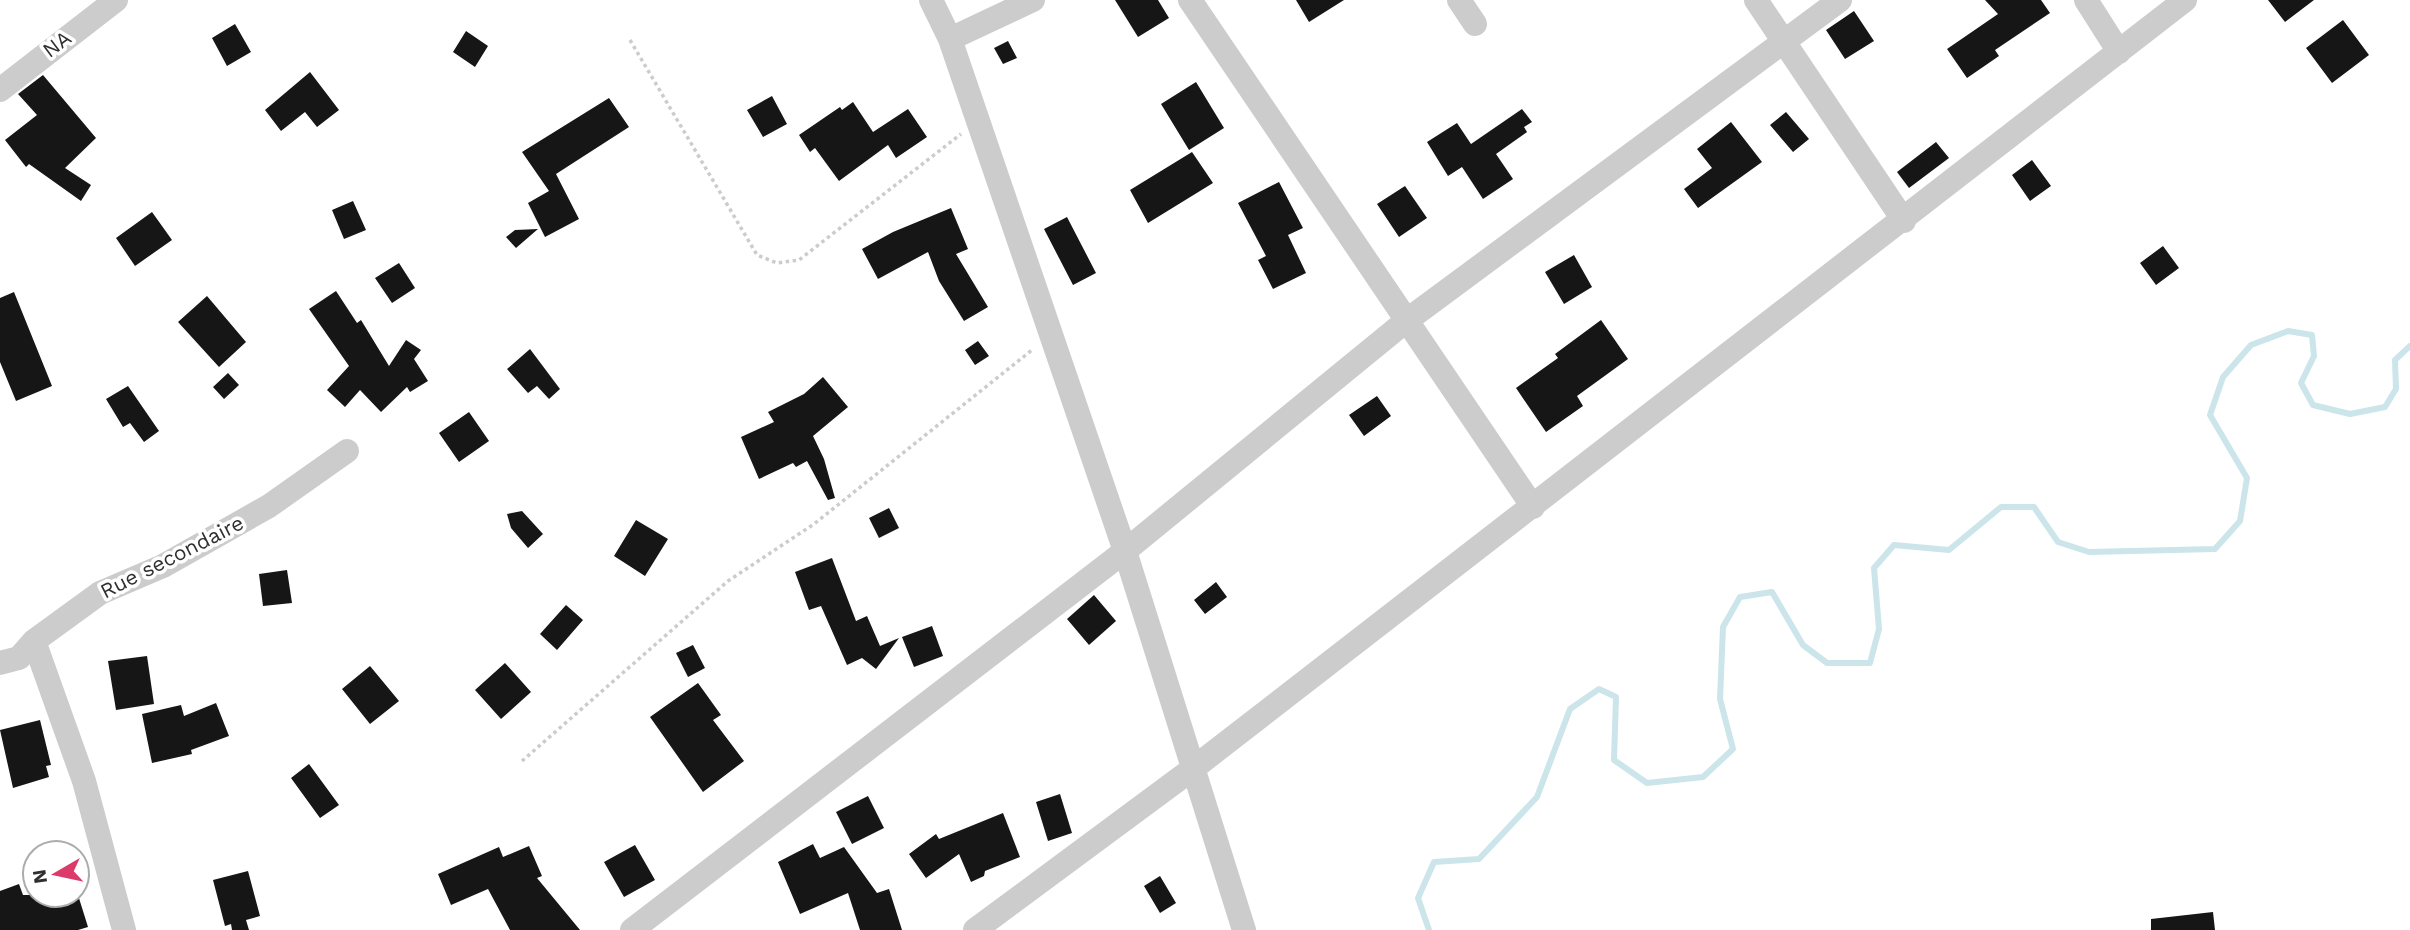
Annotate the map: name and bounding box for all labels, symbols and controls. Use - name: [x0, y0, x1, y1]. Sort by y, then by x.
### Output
- street label: NA: [37, 25, 76, 62]
- street label: Rue secondaire: [96, 510, 248, 603]
- north arrow: [21, 839, 91, 909]
- text: N: [27, 868, 52, 885]

